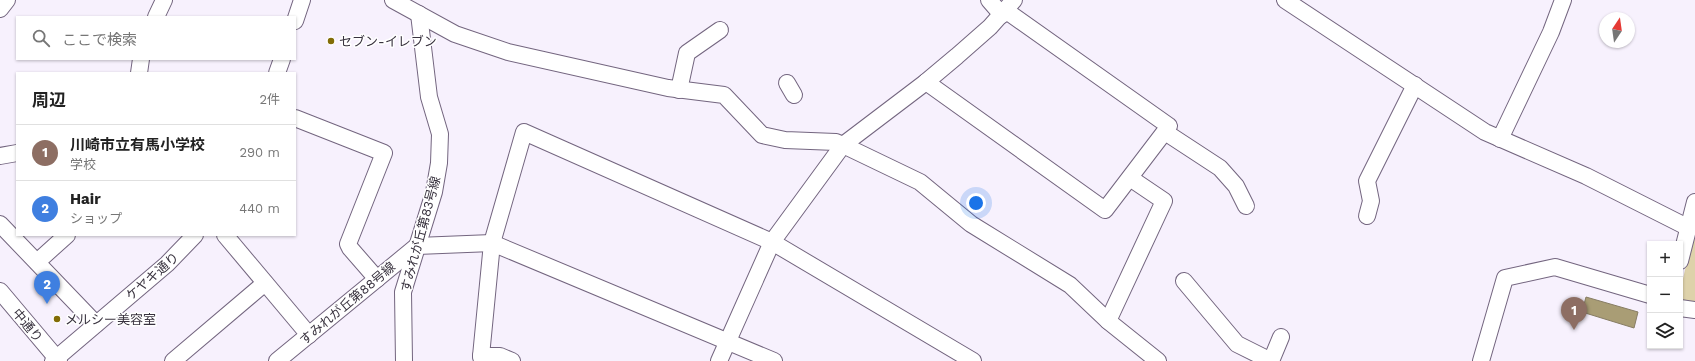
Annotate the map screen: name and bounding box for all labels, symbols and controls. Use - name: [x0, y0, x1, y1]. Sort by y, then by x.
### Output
- north arrow: [1599, 12, 1635, 48]
- search box: [16, 16, 296, 60]
- icon: search: [30, 27, 52, 49]
- text: ここで検索: [62, 31, 137, 49]
- place label: セブン-イレブン: [339, 34, 437, 49]
- marker: セブン-イレブン: [326, 36, 336, 46]
- text: 周辺: [32, 90, 66, 110]
- text: 2件: [259, 92, 280, 107]
- text: 川崎市立有馬小学校: [70, 136, 205, 154]
- text: 1: [42, 145, 48, 160]
- text: 290 m: [239, 145, 280, 160]
- text: 学校: [70, 157, 96, 172]
- street label: すみれが丘第83号線: [398, 175, 443, 294]
- text: Hair: [70, 190, 101, 208]
- your location: [966, 193, 986, 213]
- text: 2: [41, 201, 49, 216]
- text: 440 m: [239, 201, 280, 216]
- text: ショップ: [70, 211, 122, 226]
- map controls: [1647, 241, 1683, 349]
- button: +: [1647, 241, 1683, 277]
- street label: ケヤキ通り: [123, 249, 182, 303]
- street label: すみれが丘第88号線: [297, 259, 398, 348]
- pin: 2: [34, 271, 60, 304]
- button: −: [1647, 277, 1683, 313]
- pin: 1: [1561, 297, 1587, 330]
- street label: 中通り: [9, 306, 46, 345]
- place label: メルシー美容室: [65, 312, 156, 327]
- button: layers: [1647, 313, 1683, 349]
- marker: メルシー美容室: [52, 314, 62, 324]

